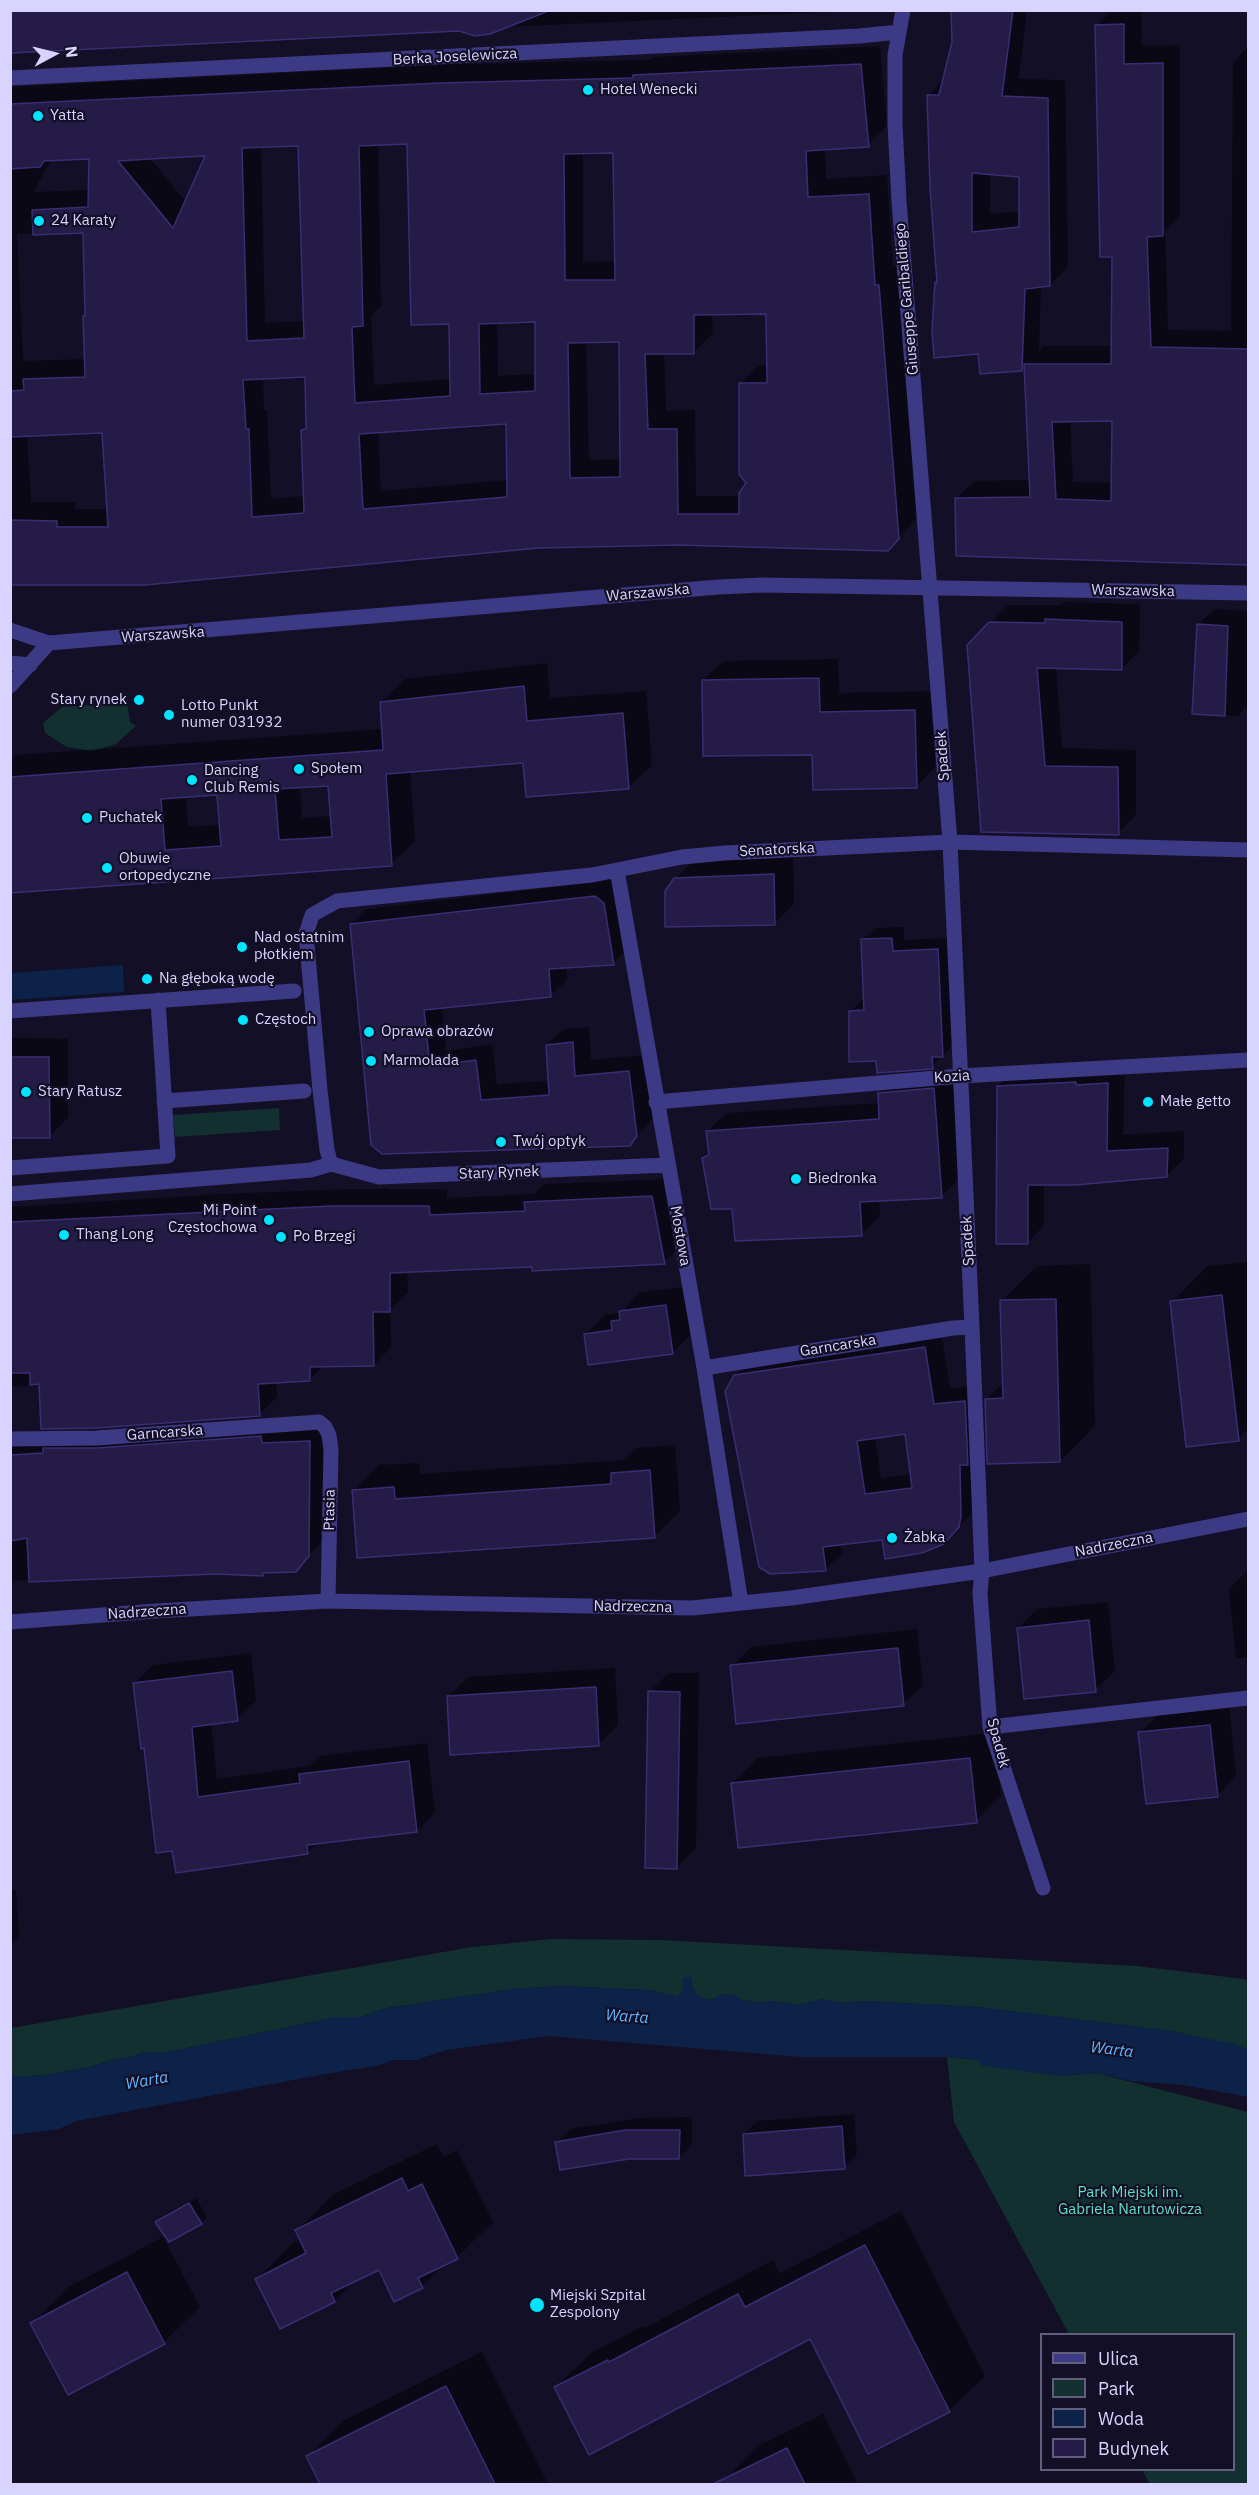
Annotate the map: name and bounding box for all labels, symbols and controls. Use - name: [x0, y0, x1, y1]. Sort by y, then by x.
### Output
- north arrow: [24, 24, 84, 84]
- text: N: [61, 45, 82, 59]
- street label: Berka Joselewicza: [392, 45, 518, 69]
- place label: Hotel Wenecki: [600, 81, 697, 99]
- marker: Hotel Wenecki: [581, 83, 595, 97]
- place label: Yatta: [50, 107, 85, 125]
- marker: Yatta: [31, 109, 45, 123]
- place label: 24 Karaty: [51, 212, 116, 230]
- marker: 24 Karaty: [32, 214, 46, 228]
- street label: Giuseppe Garibaldiego: [891, 222, 923, 376]
- street label: Warszawska: [606, 580, 690, 606]
- street label: Warszawska: [1091, 581, 1175, 601]
- street label: Warszawska: [121, 623, 205, 647]
- place label: Stary rynek: [51, 691, 127, 709]
- marker: Stary rynek: [132, 693, 146, 707]
- place label: Lotto Punkt numer 031932: [181, 697, 282, 732]
- marker: Lotto Punkt numer 031932: [162, 708, 176, 722]
- street label: Spadek: [932, 730, 954, 782]
- place label: Społem: [311, 760, 362, 778]
- place label: Dancing Club Remis: [204, 762, 280, 797]
- marker: Społem: [292, 762, 306, 776]
- marker: Dancing Club Remis: [185, 773, 199, 787]
- place label: Puchatek: [99, 809, 162, 827]
- marker: Puchatek: [80, 811, 94, 825]
- street label: Senatorska: [739, 839, 815, 861]
- place label: Obuwie ortopedyczne: [119, 850, 211, 885]
- marker: Obuwie ortopedyczne: [100, 861, 114, 875]
- place label: Nad ostatnim płotkiem: [254, 929, 344, 964]
- marker: Nad ostatnim płotkiem: [235, 940, 249, 954]
- place label: Na głęboką wodę: [159, 970, 275, 988]
- marker: Na głęboką wodę: [140, 972, 154, 986]
- place label: Częstoch: [255, 1011, 316, 1029]
- marker: Częstoch: [236, 1013, 250, 1027]
- place label: Oprawa obrazów: [381, 1023, 494, 1041]
- marker: Oprawa obrazów: [362, 1025, 376, 1039]
- place label: Marmolada: [383, 1052, 459, 1070]
- marker: Marmolada: [364, 1054, 378, 1068]
- street label: Kozia: [933, 1067, 971, 1087]
- place label: Stary Ratusz: [38, 1083, 122, 1101]
- marker: Stary Ratusz: [19, 1085, 33, 1099]
- place label: Małe getto: [1160, 1093, 1231, 1111]
- marker: Małe getto: [1141, 1095, 1155, 1109]
- place label: Twój optyk: [513, 1133, 586, 1151]
- marker: Twój optyk: [494, 1135, 508, 1149]
- street label: Stary Rynek: [459, 1163, 539, 1183]
- place label: Biedronka: [808, 1170, 877, 1188]
- marker: Biedronka: [789, 1172, 803, 1186]
- place label: Mi Point Częstochowa: [168, 1202, 257, 1237]
- street label: Mostowa: [666, 1205, 694, 1267]
- marker: Mi Point Częstochowa: [262, 1213, 276, 1227]
- street label: Spadek: [958, 1215, 978, 1267]
- place label: Thang Long: [76, 1226, 153, 1244]
- marker: Thang Long: [57, 1228, 71, 1242]
- place label: Po Brzegi: [293, 1228, 356, 1246]
- marker: Po Brzegi: [274, 1230, 288, 1244]
- street label: Garncarska: [799, 1331, 877, 1361]
- street label: Garncarska: [126, 1421, 204, 1445]
- street label: Ptasia: [321, 1489, 339, 1531]
- place label: Żabka: [904, 1529, 945, 1547]
- street label: Nadrzeczna: [1074, 1529, 1154, 1561]
- marker: Żabka: [885, 1531, 899, 1545]
- street label: Nadrzeczna: [593, 1597, 673, 1617]
- street label: Nadrzeczna: [107, 1600, 187, 1624]
- street label: Spadek: [983, 1716, 1013, 1770]
- water label: Warta: [605, 2006, 649, 2028]
- water label: Warta: [1089, 2038, 1135, 2062]
- water label: Warta: [124, 2068, 170, 2094]
- park label: Park Miejski im. Gabriela Narutowicza: [1058, 2184, 1202, 2219]
- place label: Miejski Szpital Zespolony: [550, 2287, 646, 2322]
- marker: Miejski Szpital Zespolony: [528, 2296, 546, 2314]
- legend: [1040, 2333, 1235, 2471]
- text: Ulica: [1098, 2347, 1138, 2370]
- text: Park: [1098, 2377, 1134, 2400]
- text: Woda: [1098, 2407, 1144, 2430]
- text: Budynek: [1098, 2437, 1169, 2460]

